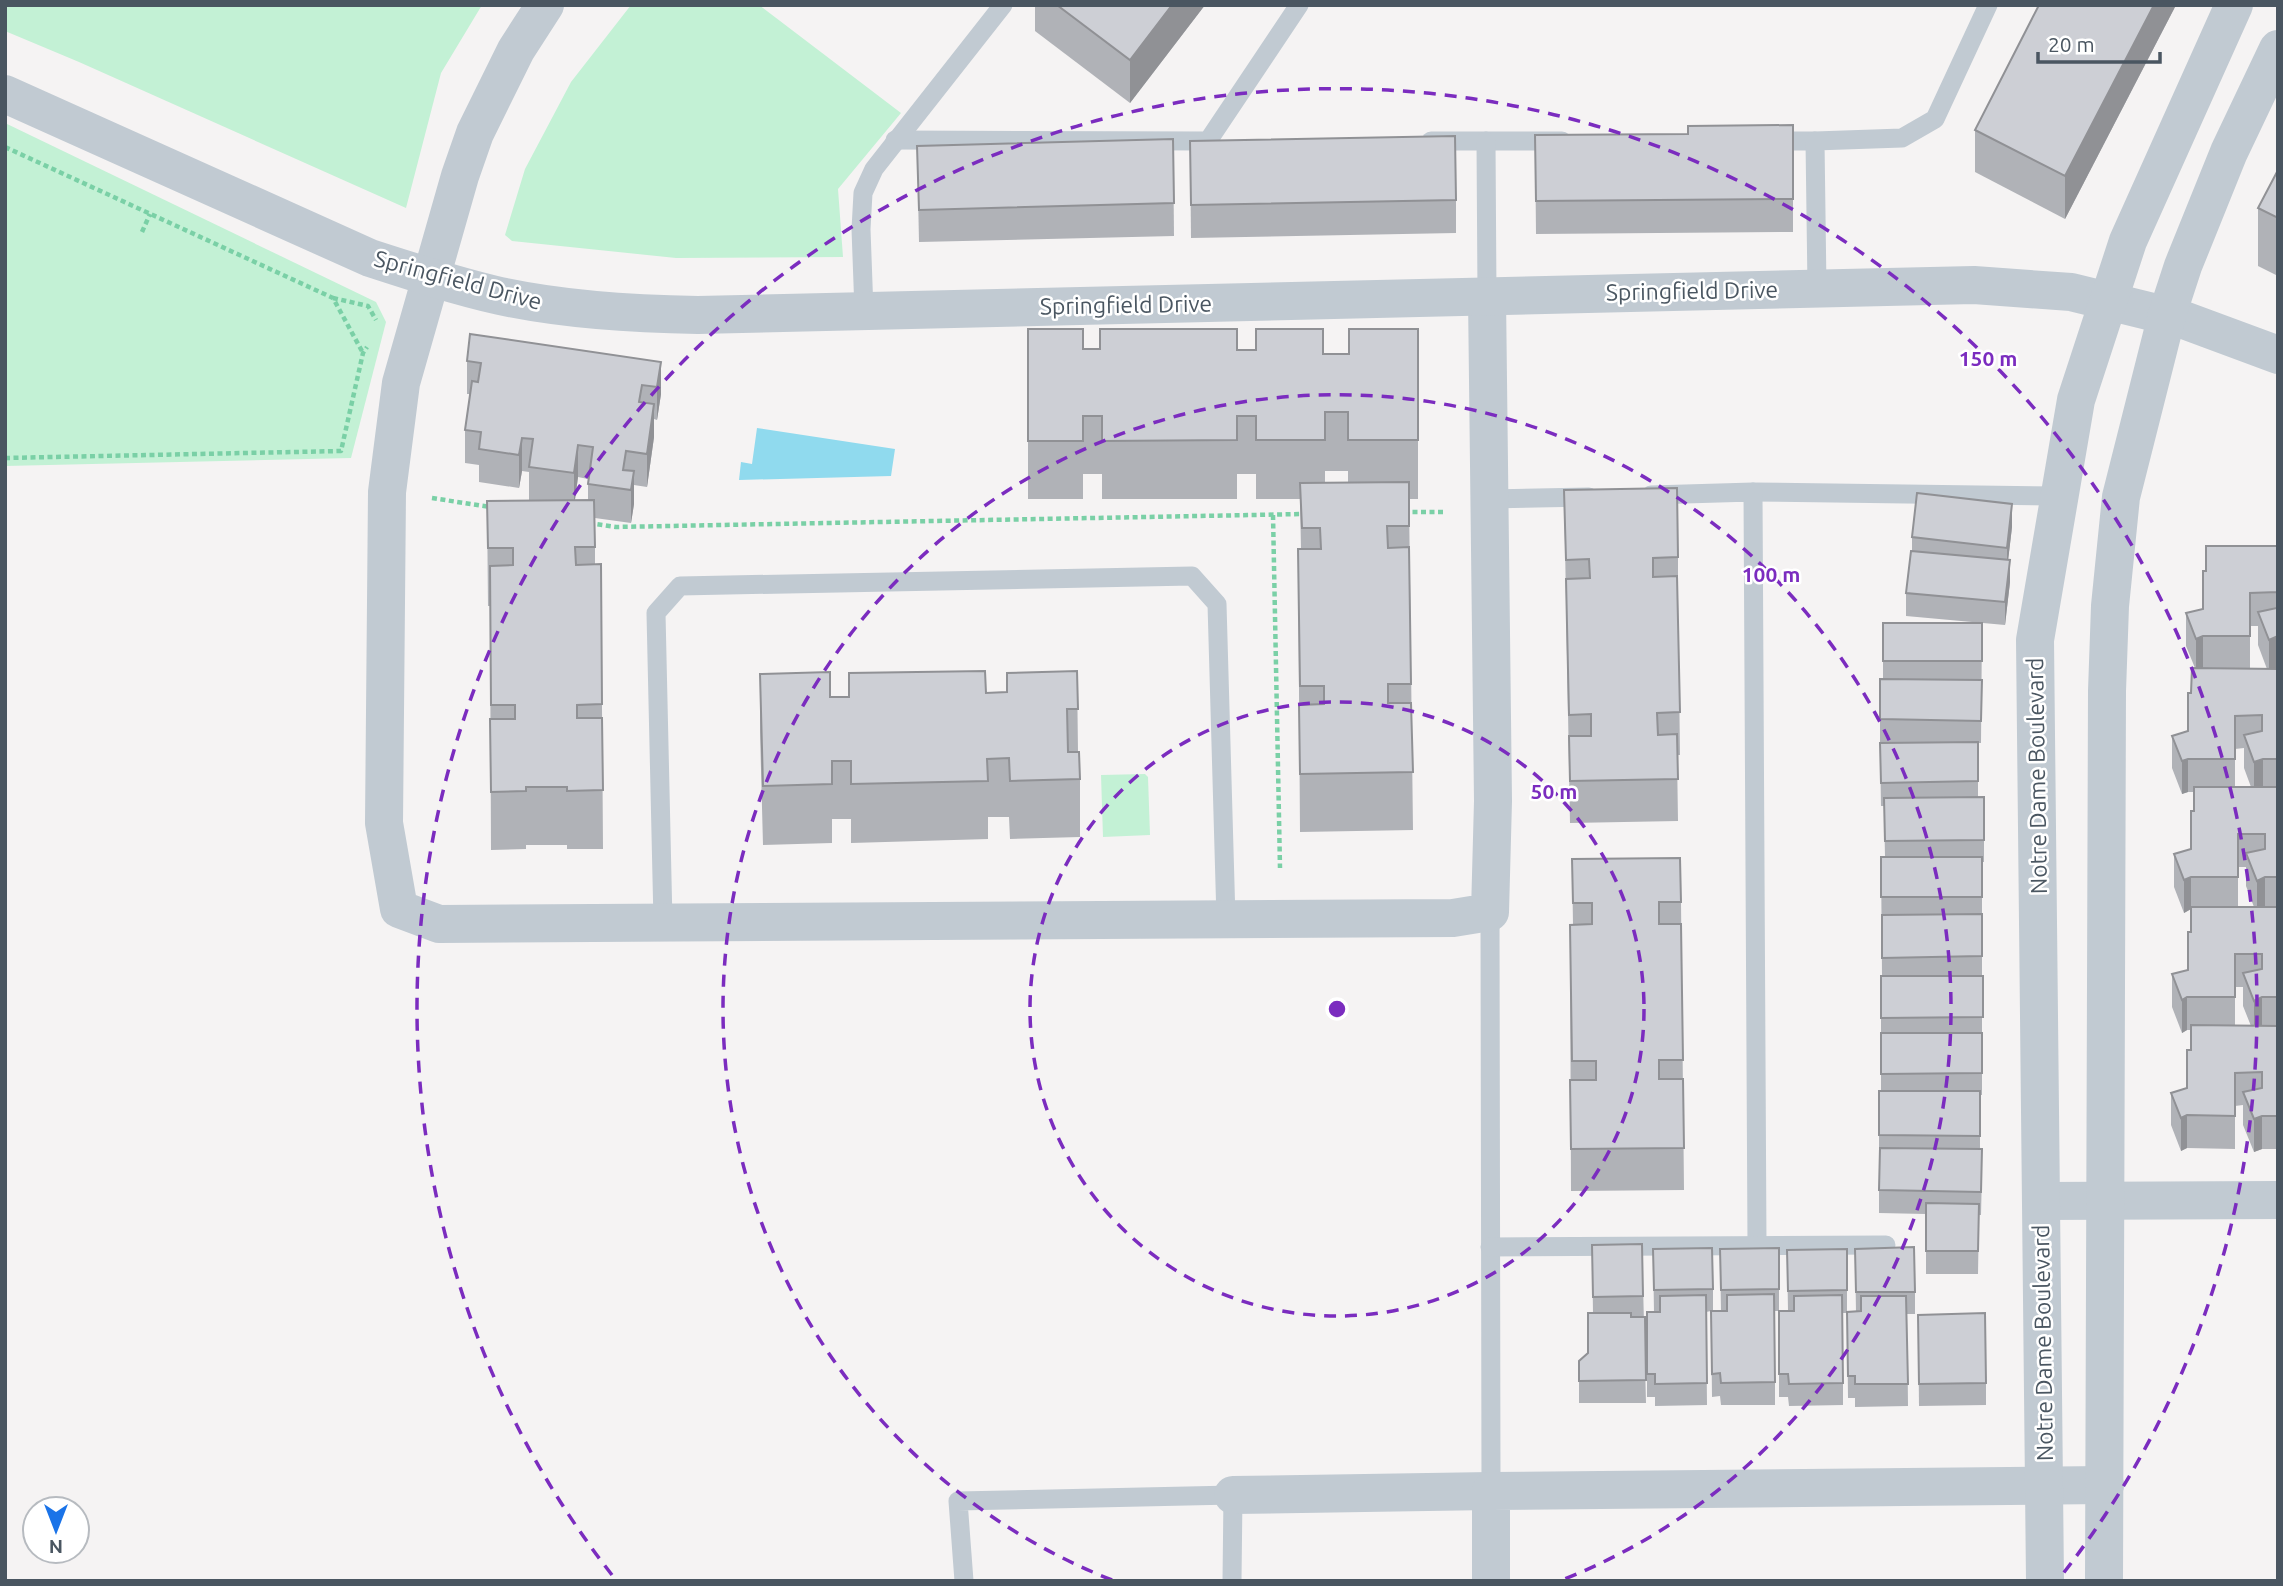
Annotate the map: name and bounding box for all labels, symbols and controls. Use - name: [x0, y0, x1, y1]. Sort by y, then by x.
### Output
- scale bar: [2038, 21, 2160, 65]
- text: 20 m: [2048, 32, 2095, 56]
- street label: Springfield Drive: [372, 245, 545, 314]
- street label: Springfield Drive: [1606, 276, 1778, 305]
- street label: Springfield Drive: [1040, 290, 1212, 319]
- text: 150 m: [1959, 346, 2017, 370]
- text: 100 m: [1742, 562, 1800, 586]
- street label: Notre Dame Boulevard: [2022, 658, 2051, 894]
- text: 50 m: [1531, 779, 1577, 803]
- centre of rings: [1325, 997, 1349, 1021]
- street label: Notre Dame Boulevard: [2028, 1225, 2057, 1461]
- north arrow: [21, 1495, 91, 1565]
- text: N: [49, 1536, 63, 1558]

